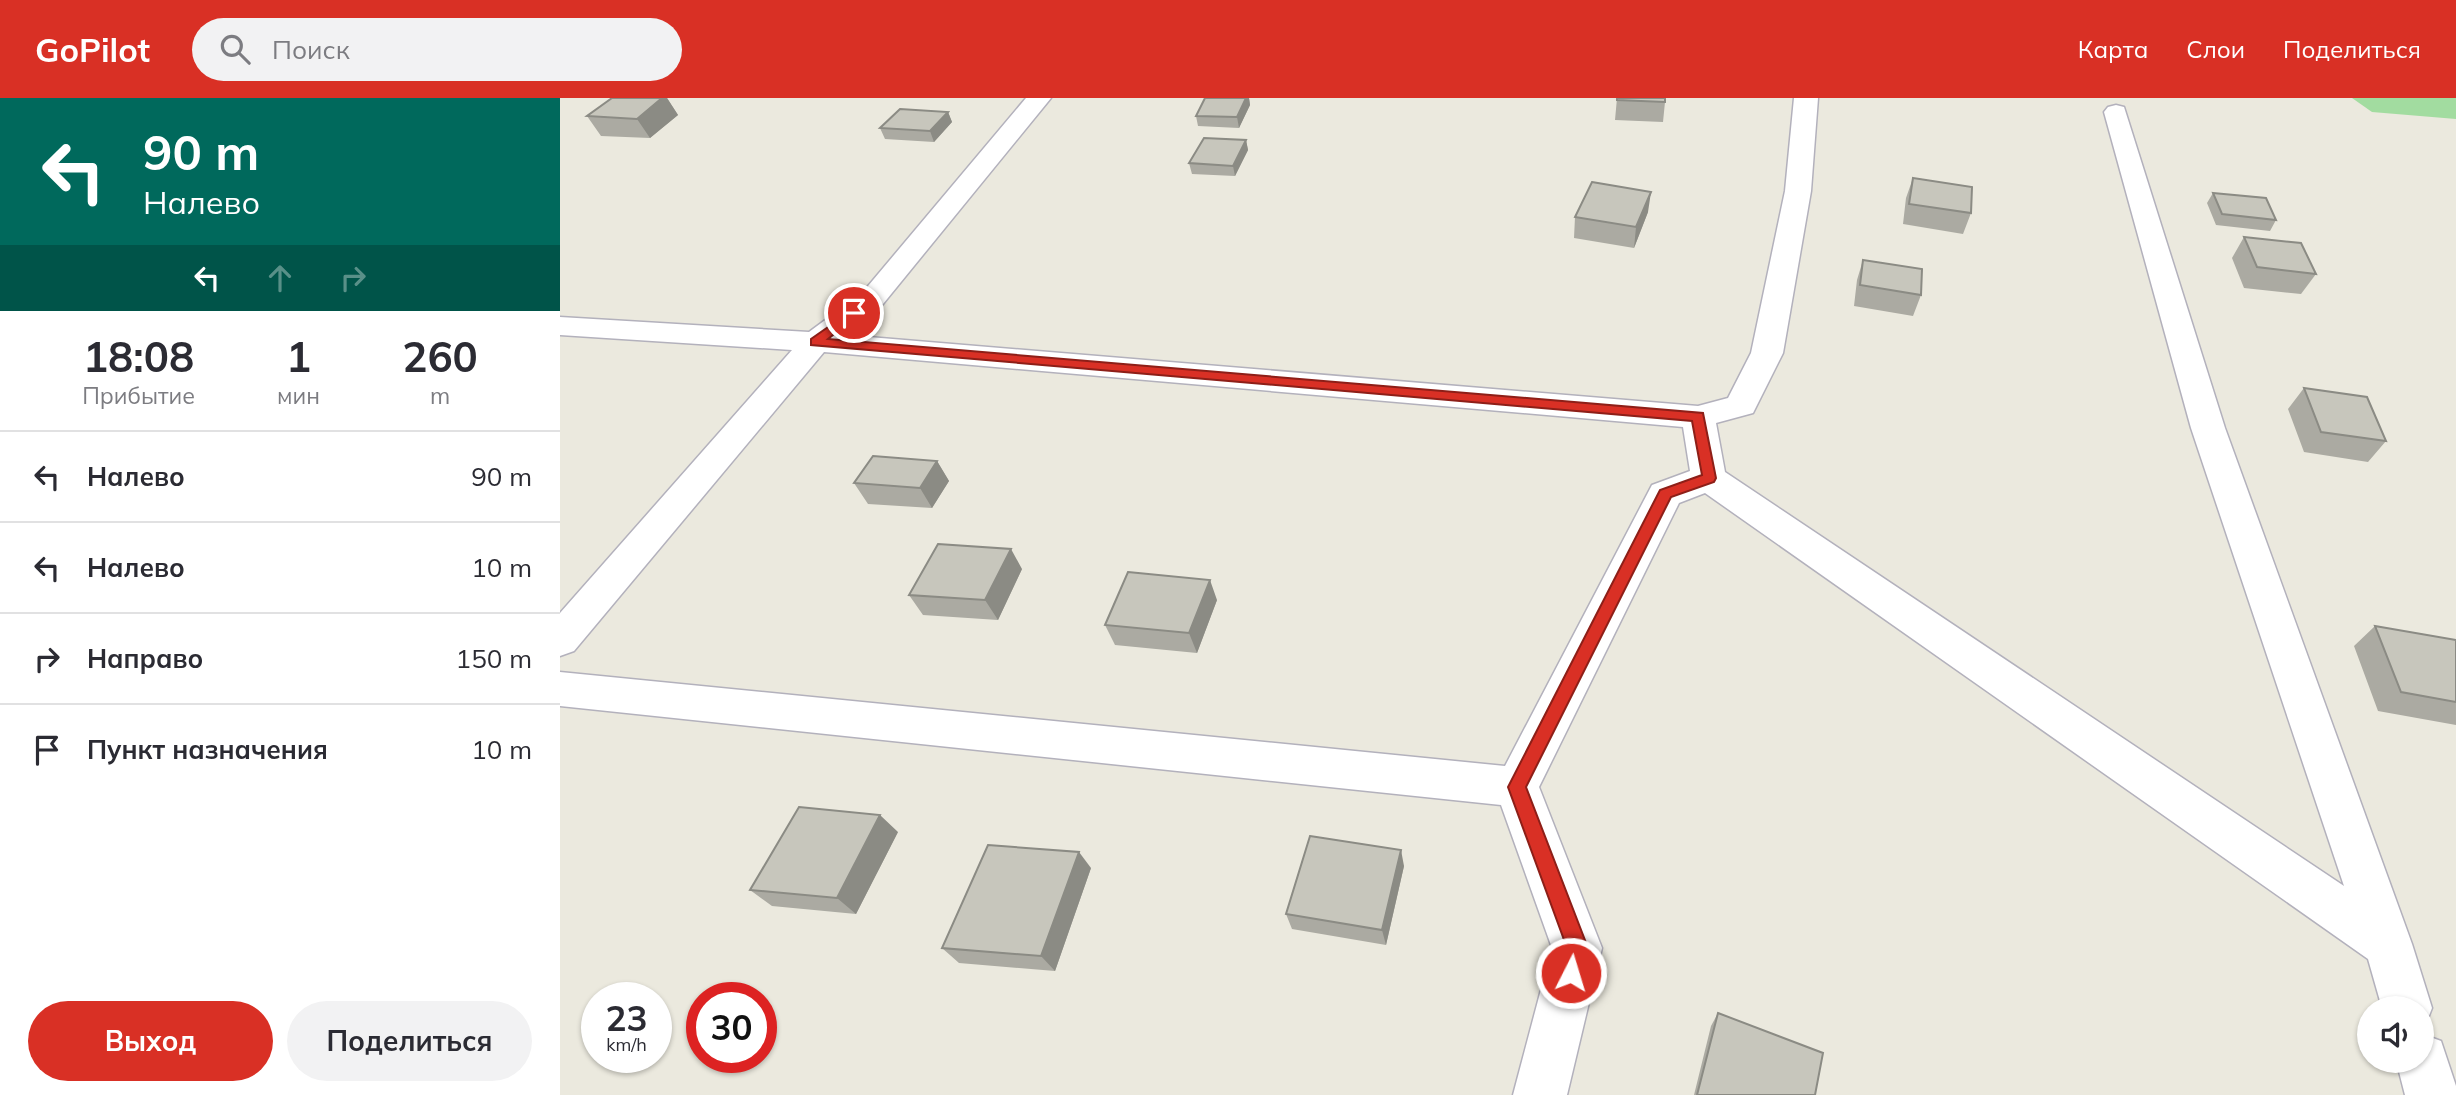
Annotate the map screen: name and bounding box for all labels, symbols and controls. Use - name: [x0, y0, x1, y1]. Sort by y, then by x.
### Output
- search box: [192, 18, 682, 81]
- text: GoPilot: [35, 29, 150, 70]
- icon: search: [216, 30, 254, 68]
- text: Поиск: [272, 33, 350, 66]
- text: Карта: [2078, 34, 2148, 64]
- text: Слои: [2186, 34, 2245, 64]
- text: Поделиться: [2283, 34, 2421, 64]
- text: 90 m: [143, 121, 259, 182]
- icon: left: [28, 126, 119, 217]
- text: Налево: [143, 182, 260, 222]
- icon: left: [188, 259, 226, 297]
- icon: ahead: [261, 259, 299, 297]
- icon: right: [334, 259, 372, 297]
- pin: [824, 283, 884, 343]
- icon: arrive: [835, 294, 873, 332]
- text: 18:08: [83, 330, 194, 383]
- text: 1: [286, 330, 311, 383]
- text: 260: [402, 330, 478, 383]
- text: Прибытие: [82, 381, 195, 410]
- text: мин: [277, 381, 320, 410]
- text: m: [430, 381, 450, 410]
- icon: left: [28, 458, 66, 496]
- text: Налево: [87, 460, 185, 493]
- text: 90 m: [471, 460, 532, 493]
- icon: left: [28, 549, 66, 587]
- text: Налево: [87, 551, 185, 584]
- text: 10 m: [471, 551, 532, 584]
- icon: right: [28, 640, 66, 678]
- text: Направо: [87, 642, 203, 675]
- text: 150 m: [456, 642, 532, 675]
- icon: arrive: [28, 731, 66, 769]
- text: Пункт назначения: [87, 733, 328, 766]
- text: 10 m: [471, 733, 532, 766]
- position arrow: [1534, 936, 1608, 1010]
- speed limit sign: 30: [686, 982, 777, 1073]
- text: 23: [605, 996, 648, 1040]
- map controls: [2357, 996, 2434, 1073]
- button: sound: [2357, 996, 2434, 1073]
- button: Выход: [28, 1001, 273, 1081]
- button: Поделиться: [287, 1001, 532, 1081]
- text: km/h: [606, 1033, 647, 1056]

